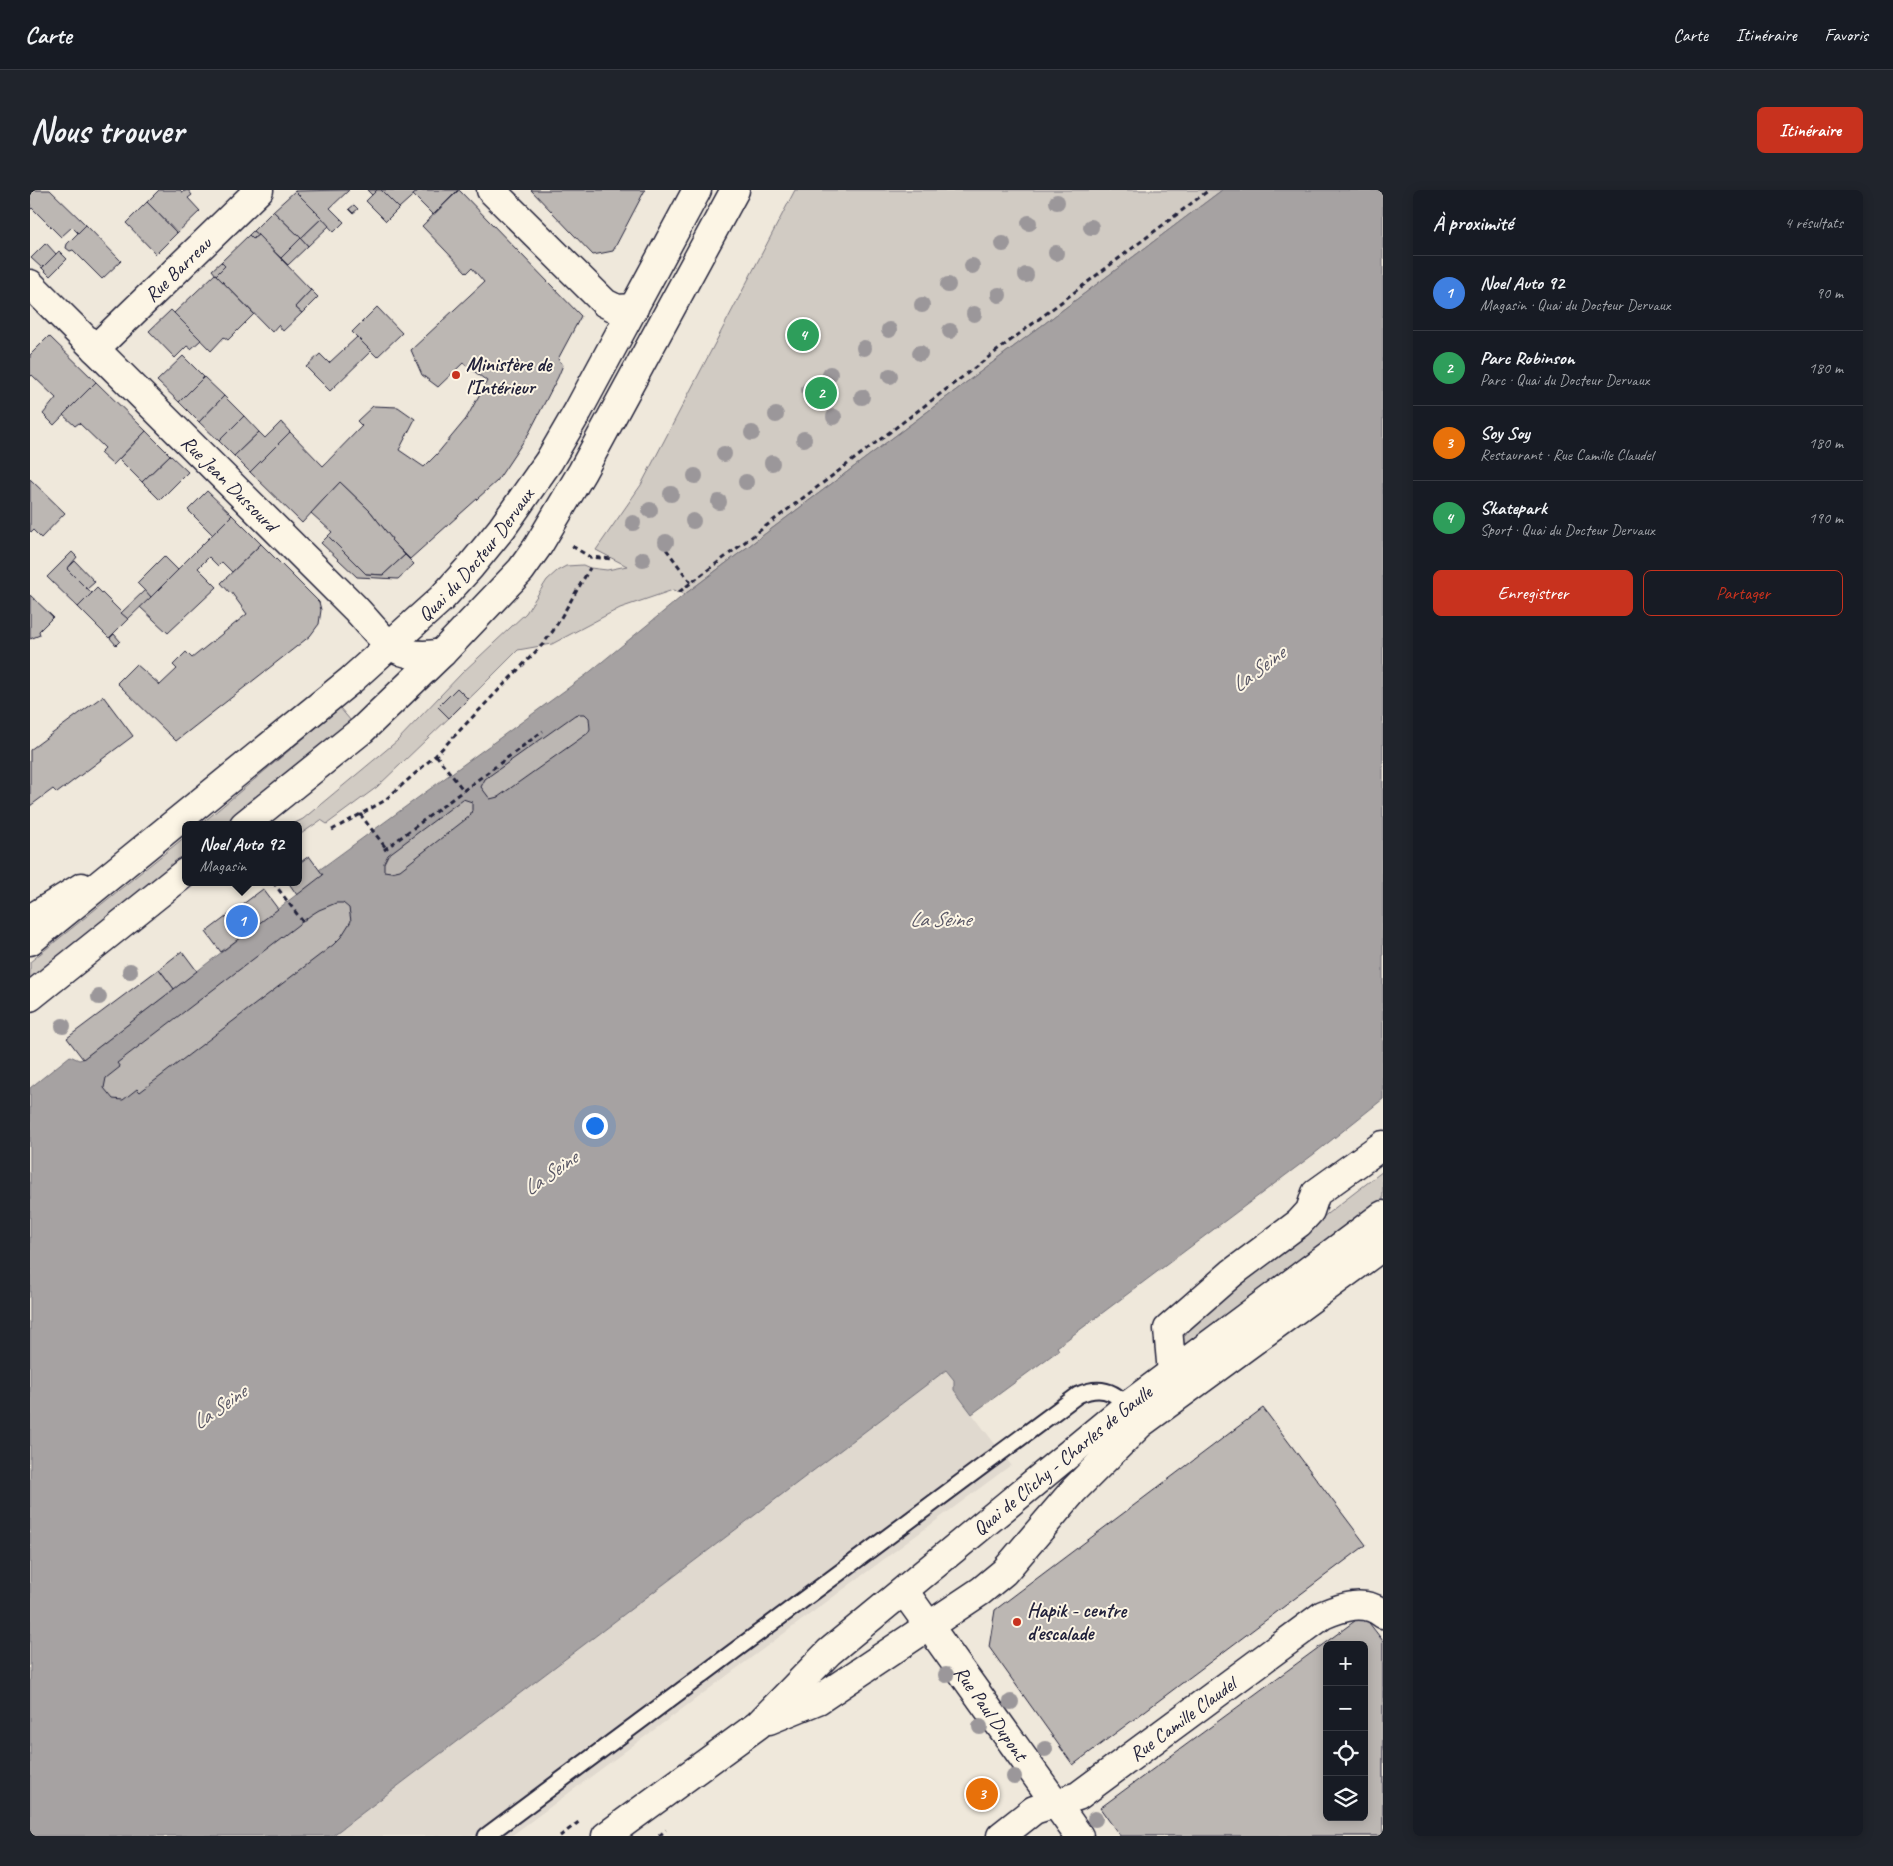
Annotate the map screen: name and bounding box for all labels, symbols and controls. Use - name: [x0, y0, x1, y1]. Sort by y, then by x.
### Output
- text: Carte: [25, 20, 72, 50]
- text: Carte: [1673, 24, 1708, 46]
- text: Itinéraire: [1736, 24, 1797, 46]
- text: Favoris: [1825, 24, 1868, 46]
- button: Itinéraire: [1757, 107, 1863, 153]
- text: Nous trouver: [30, 108, 184, 153]
- text: À proximité: [1433, 210, 1513, 236]
- text: 4 résultats: [1784, 213, 1843, 233]
- street label: Rue Barreau: [139, 230, 217, 307]
- text: Noel Auto 92: [1480, 271, 1564, 295]
- text: 1: [1445, 283, 1453, 303]
- text: 90 m: [1816, 283, 1843, 303]
- text: Magasin · Quai du Docteur Dervaux: [1480, 295, 1670, 315]
- pin: 4: [787, 316, 819, 354]
- text: Parc Robinson: [1480, 346, 1574, 370]
- place label: Ministère de l'Intérieur: [466, 352, 553, 400]
- text: 2: [1445, 358, 1453, 378]
- text: 180 m: [1809, 358, 1843, 378]
- marker: Ministère de l'Intérieur: [450, 369, 462, 381]
- text: Parc · Quai du Docteur Dervaux: [1480, 370, 1649, 390]
- pin: 2: [805, 374, 837, 412]
- text: Soy Soy: [1480, 421, 1530, 445]
- street label: Rue Jean Dussourd: [176, 430, 285, 539]
- text: 3: [1445, 433, 1453, 453]
- text: 180 m: [1809, 433, 1843, 453]
- text: Restaurant · Rue Camille Claudel: [1480, 445, 1654, 465]
- street label: Quai du Docteur Dervaux: [412, 481, 540, 626]
- text: Skatepark: [1480, 496, 1547, 520]
- text: 4: [1445, 508, 1453, 528]
- text: 190 m: [1809, 508, 1843, 528]
- text: Sport · Quai du Docteur Dervaux: [1480, 520, 1655, 540]
- button: Enregistrer: [1433, 570, 1633, 616]
- button: Partager: [1643, 570, 1843, 616]
- water label: La Seine: [1226, 639, 1292, 698]
- popup: [182, 821, 302, 886]
- text: Noel Auto 92: [200, 832, 284, 856]
- text: Magasin: [200, 856, 246, 876]
- pin: 1: [226, 902, 258, 940]
- water label: La Seine: [910, 906, 973, 932]
- your location: [582, 1113, 608, 1139]
- water label: La Seine: [518, 1143, 585, 1201]
- water label: La Seine: [187, 1377, 254, 1435]
- street label: Quai de Clichy - Charles de Gaulle: [967, 1379, 1158, 1541]
- place label: Hapik - centre d'escalade: [1027, 1598, 1128, 1646]
- marker: Hapik - centre d'escalade: [1011, 1616, 1023, 1628]
- map controls: [1323, 1641, 1368, 1821]
- button: +: [1323, 1641, 1368, 1686]
- street label: Rue Paul Dupont: [949, 1661, 1035, 1767]
- street label: Rue Camille Claudel: [1124, 1669, 1243, 1766]
- button: −: [1323, 1686, 1368, 1731]
- button: locate: [1323, 1731, 1368, 1776]
- pin: 3: [966, 1775, 998, 1813]
- button: layers: [1323, 1776, 1368, 1821]

